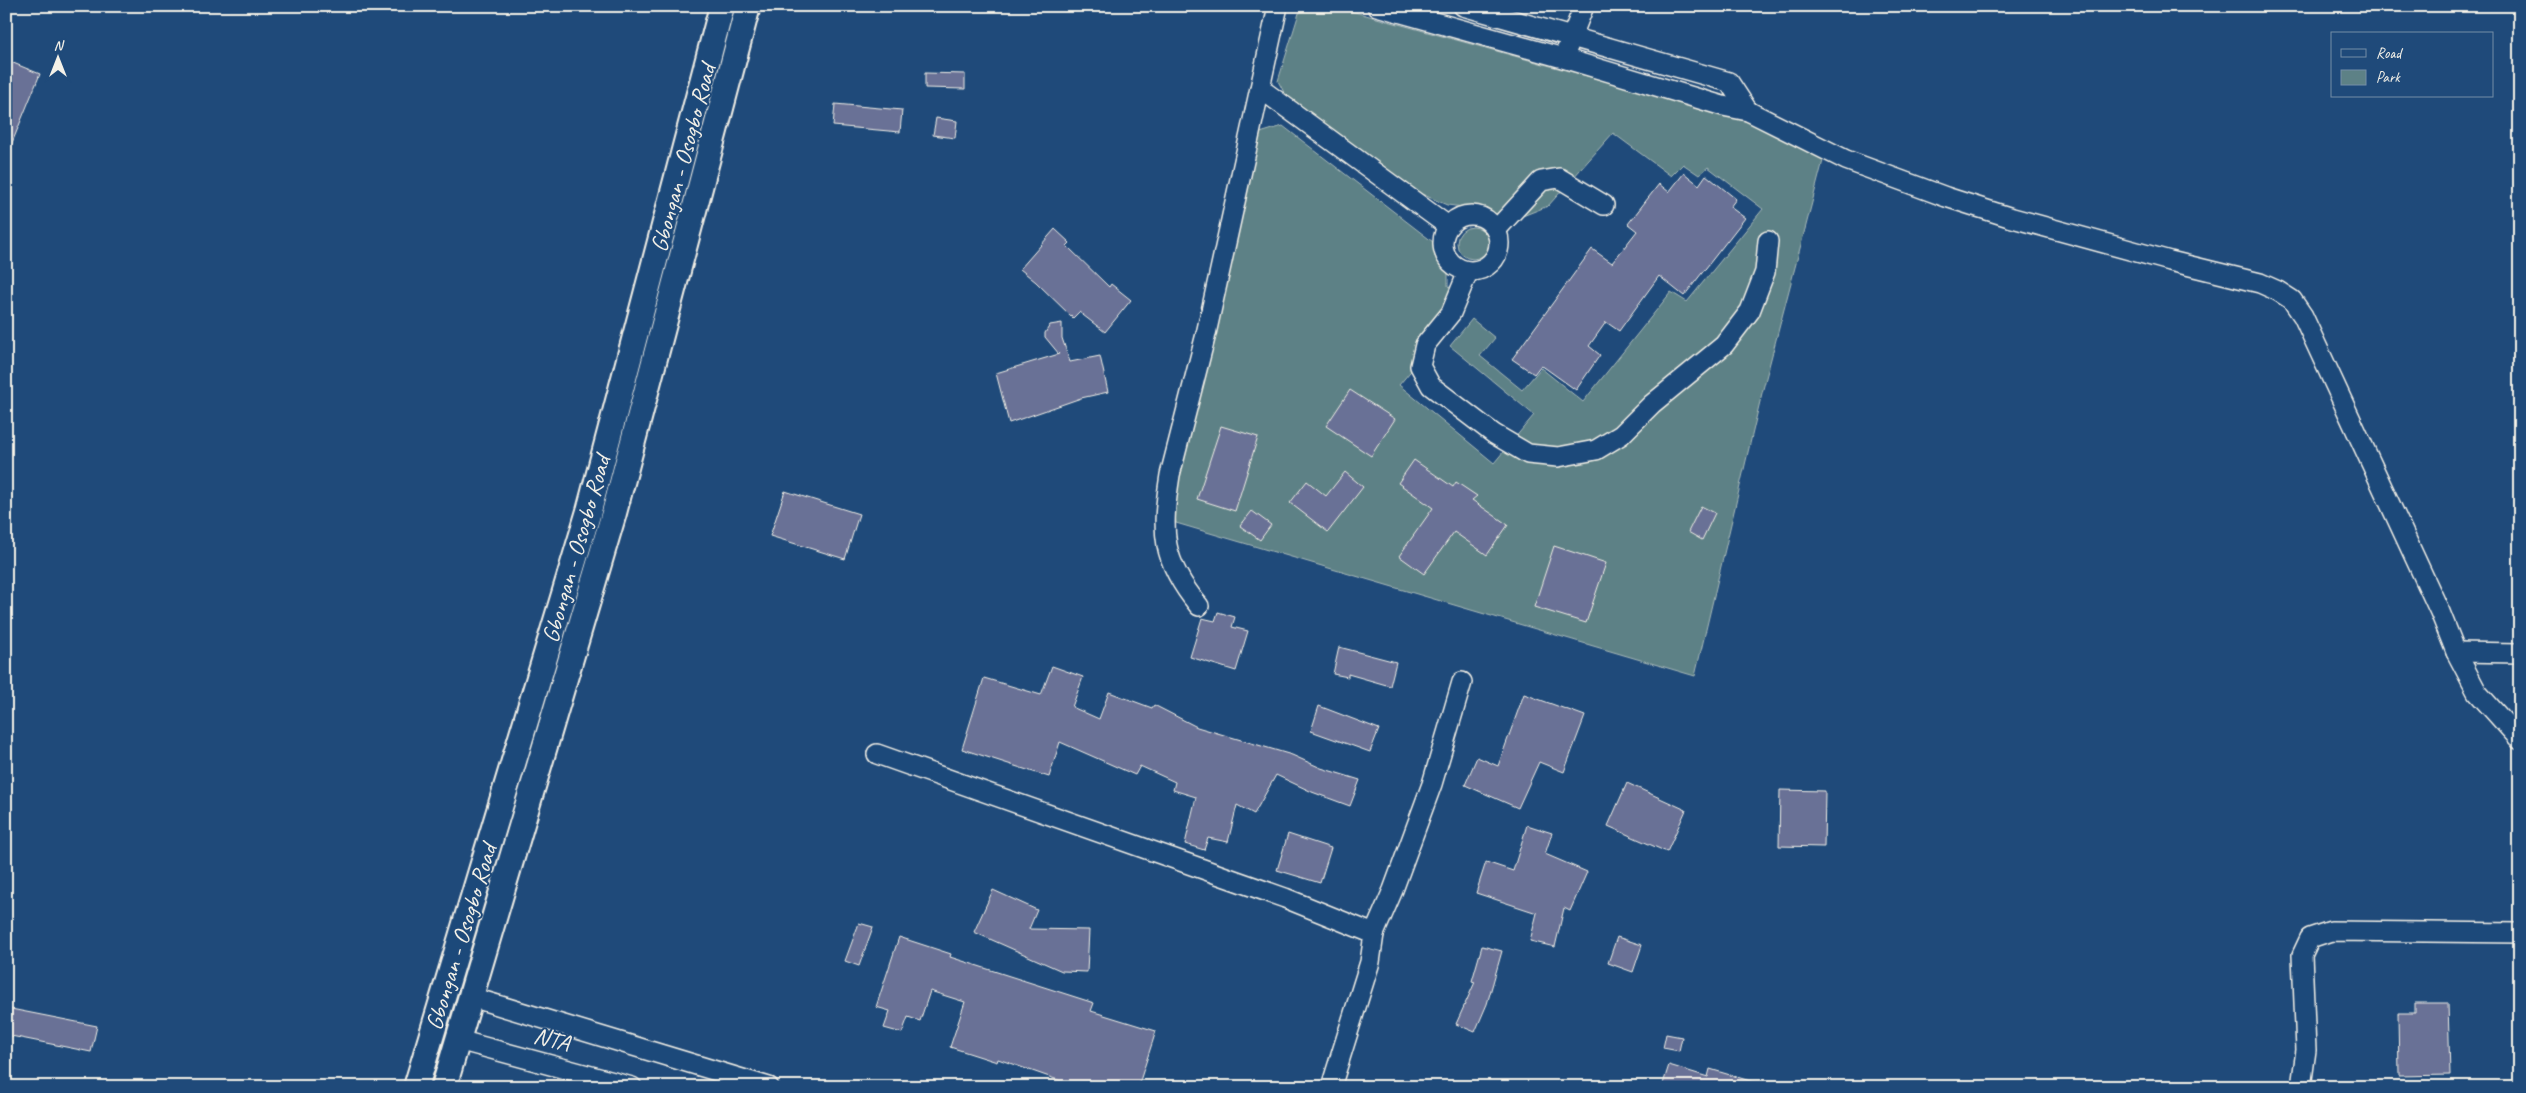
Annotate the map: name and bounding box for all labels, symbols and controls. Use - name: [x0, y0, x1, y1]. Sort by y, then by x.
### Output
- north arrow: [32, 32, 82, 82]
- legend: [2331, 32, 2494, 98]
- text: N: [54, 37, 65, 54]
- text: Road: [2376, 44, 2403, 63]
- street label: Gbongan - Osogbo Road: [644, 58, 723, 255]
- text: Park: [2376, 68, 2401, 87]
- street label: Gbongan - Osogbo Road: [535, 449, 618, 646]
- street label: Gbongan - Osogbo Road: [418, 837, 505, 1034]
- street label: NTA: [531, 1020, 574, 1058]

